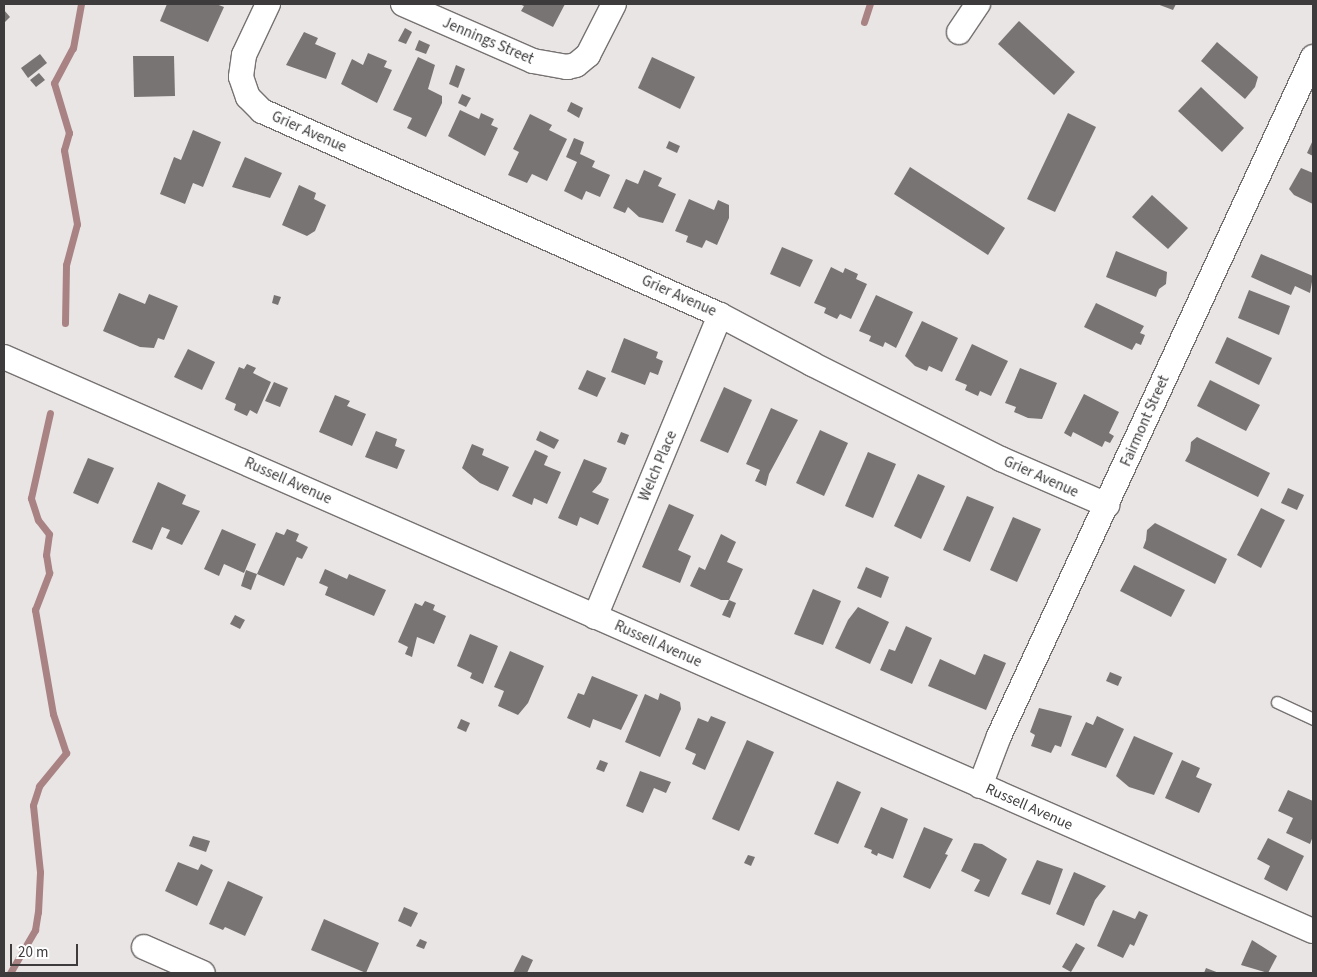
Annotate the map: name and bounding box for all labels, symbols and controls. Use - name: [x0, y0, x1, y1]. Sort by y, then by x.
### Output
- street label: Jennings Street: [440, 14, 536, 68]
- street label: Grier Avenue: [269, 108, 349, 156]
- street label: Grier Avenue: [639, 272, 719, 320]
- street label: Fairmont Street: [1117, 373, 1173, 469]
- street label: Welch Place: [635, 428, 681, 504]
- street label: Grier Avenue: [1001, 453, 1081, 501]
- street label: Russell Avenue: [242, 454, 334, 508]
- street label: Russell Avenue: [612, 617, 704, 671]
- street label: Russell Avenue: [983, 780, 1075, 834]
- scale bar: [12, 934, 80, 966]
- text: 20 m: [18, 942, 48, 963]

